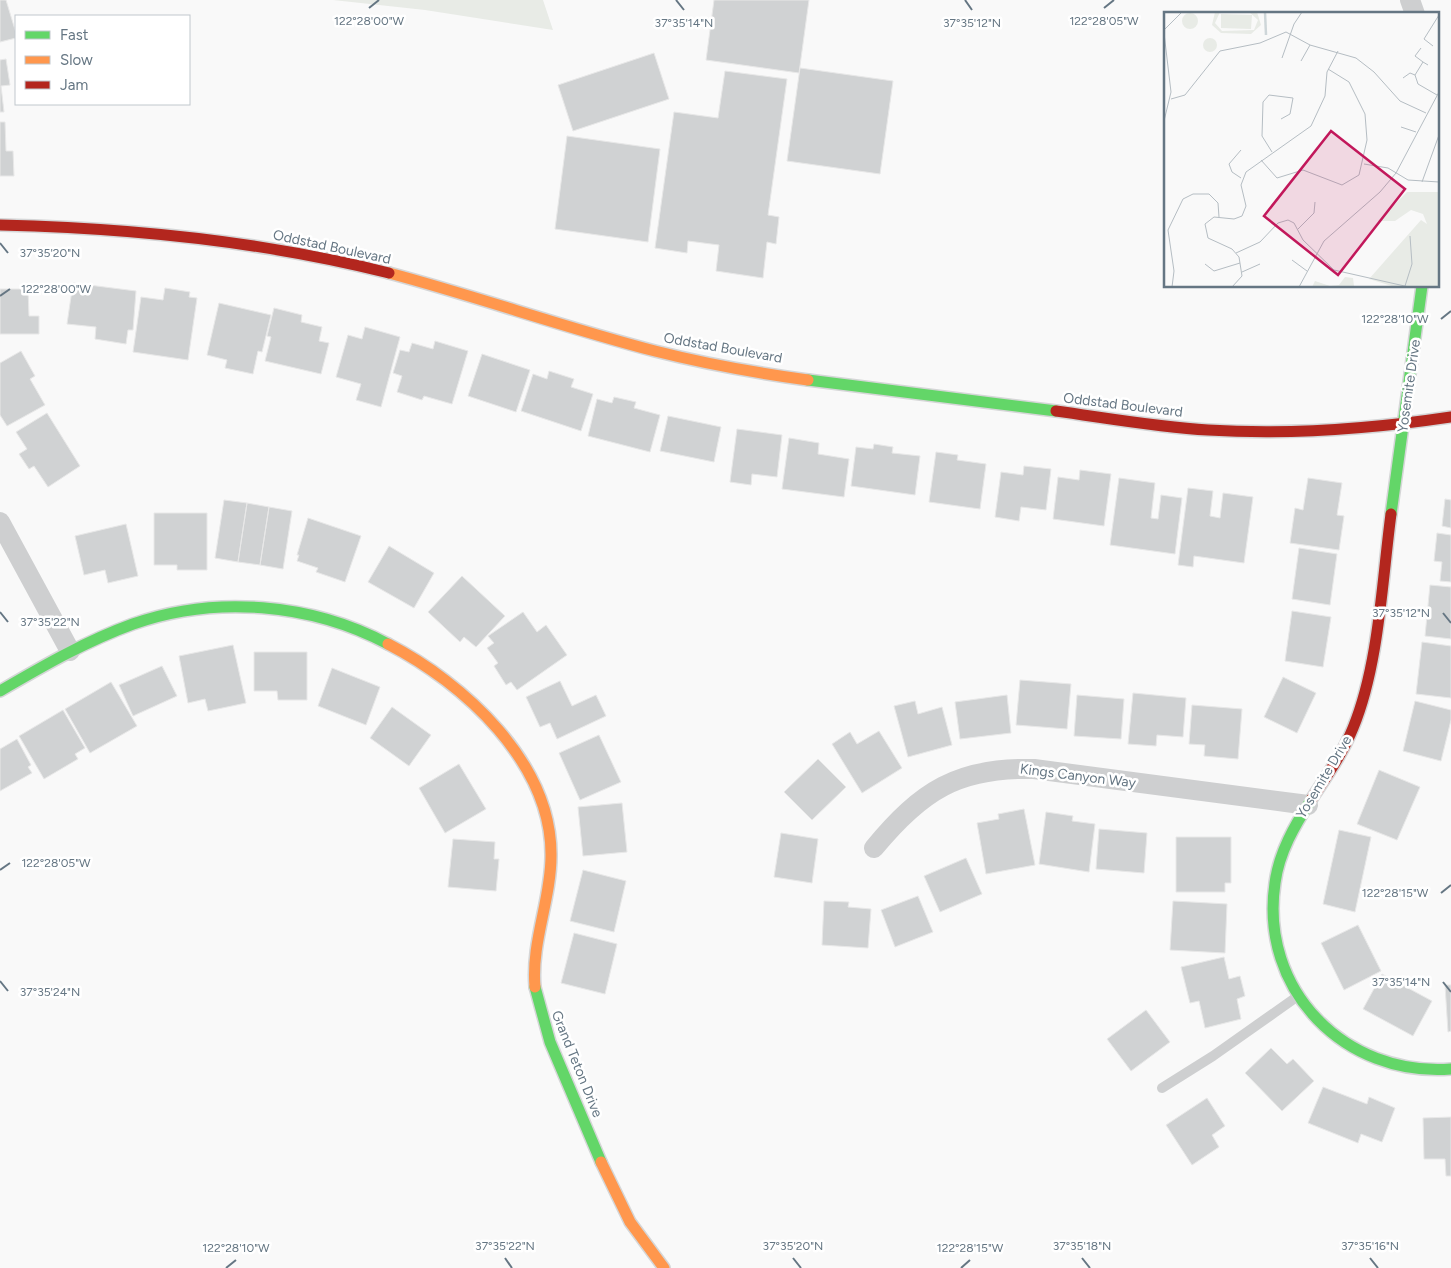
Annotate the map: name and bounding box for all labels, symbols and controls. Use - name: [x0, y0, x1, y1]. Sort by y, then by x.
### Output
- inset map: [1164, 12, 1438, 288]
- text: 122°28'00"W: [334, 14, 404, 28]
- text: 122°28'05"W: [1069, 14, 1139, 28]
- legend: [15, 15, 190, 105]
- text: 37°35'14"N: [655, 16, 713, 30]
- text: 37°35'12"N: [943, 16, 1001, 30]
- text: Fast: [60, 26, 89, 44]
- text: Slow: [60, 51, 93, 69]
- text: Jam: [60, 76, 88, 94]
- street label: Oddstad Boulevard: [272, 226, 392, 268]
- text: 37°35'20"N: [20, 246, 80, 260]
- text: 122°28'00"W: [21, 282, 91, 296]
- text: 122°28'10"W: [1361, 312, 1429, 326]
- street label: Oddstad Boulevard: [662, 329, 784, 367]
- street label: Yosemite Drive: [1394, 338, 1424, 434]
- street label: Oddstad Boulevard: [1062, 389, 1184, 421]
- text: 37°35'12"N: [1372, 606, 1430, 620]
- text: 37°35'22"N: [20, 615, 80, 629]
- street label: Yosemite Drive: [1293, 732, 1356, 822]
- street label: Kings Canyon Way: [1019, 760, 1138, 792]
- text: 122°28'05"W: [21, 856, 91, 870]
- text: 122°28'15"W: [1362, 886, 1429, 900]
- text: 37°35'14"N: [1372, 975, 1430, 989]
- text: 37°35'24"N: [20, 985, 80, 999]
- street label: Grand Teton Drive: [548, 1008, 606, 1120]
- text: 37°35'22"N: [475, 1239, 535, 1253]
- text: 37°35'20"N: [763, 1239, 823, 1253]
- text: 37°35'18"N: [1053, 1239, 1111, 1253]
- text: 37°35'16"N: [1341, 1239, 1399, 1253]
- text: 122°28'10"W: [202, 1241, 270, 1255]
- text: 122°28'15"W: [937, 1241, 1004, 1255]

